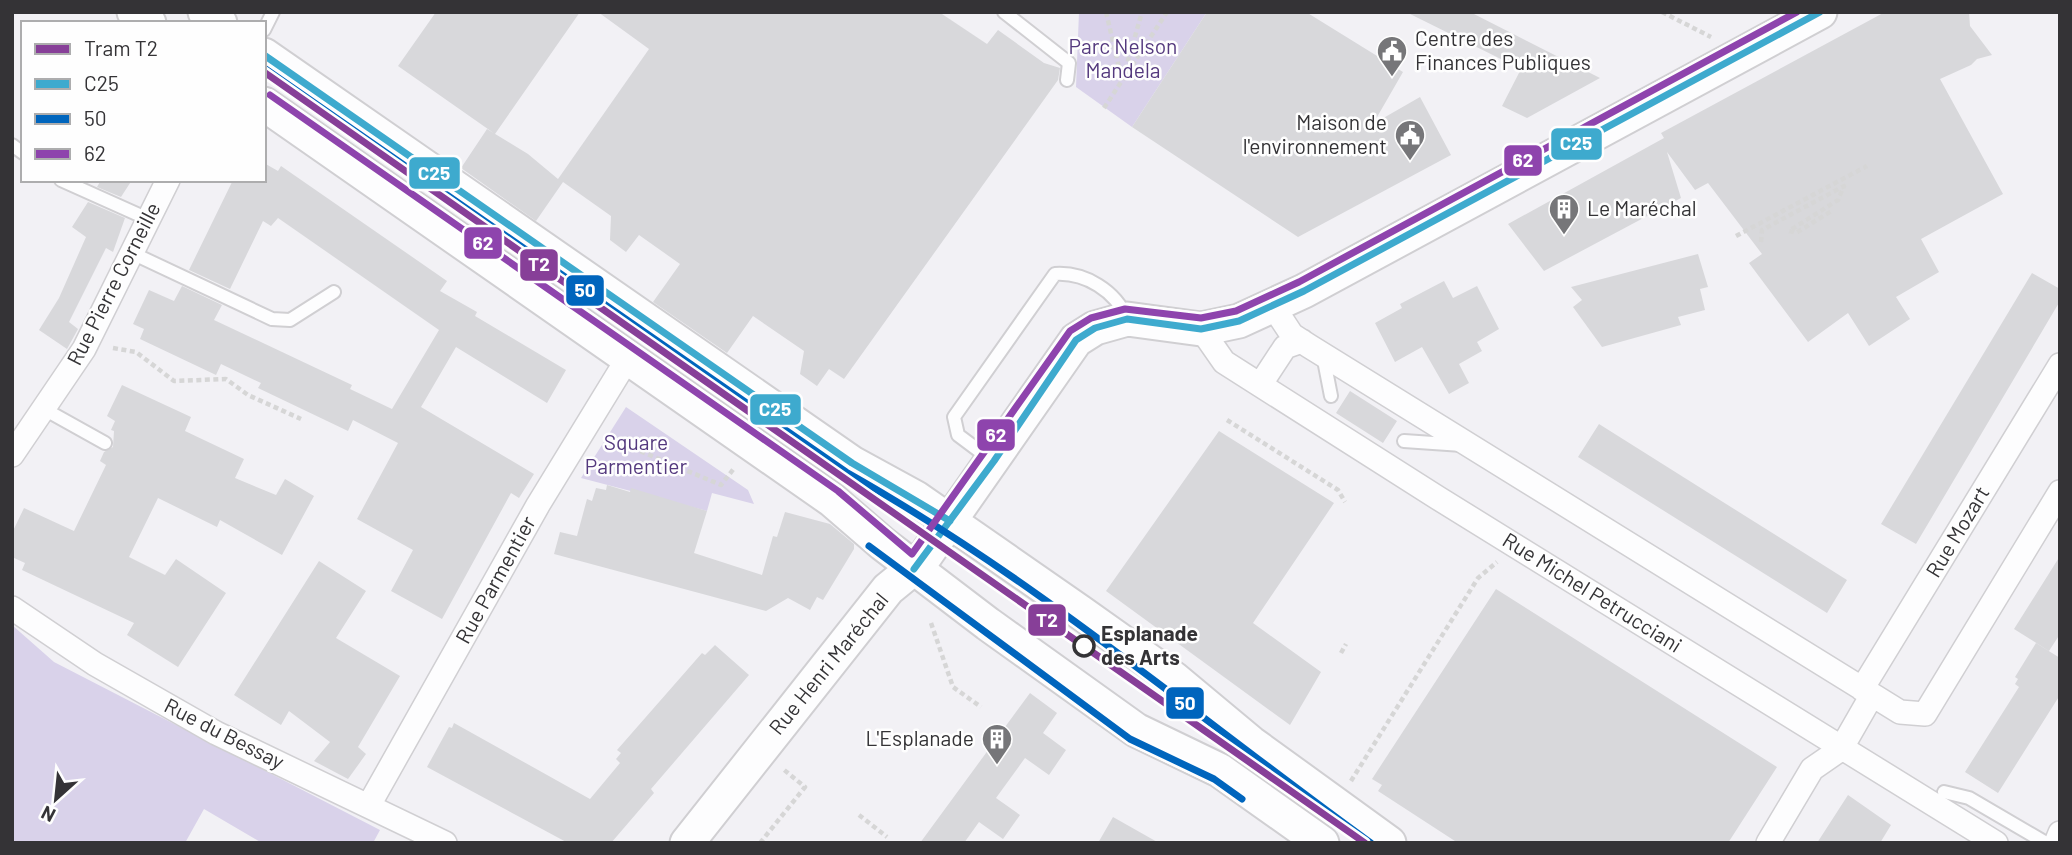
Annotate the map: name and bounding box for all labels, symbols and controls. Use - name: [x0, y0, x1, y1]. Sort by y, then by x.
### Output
- legend: [21, 21, 266, 182]
- place label: Centre des Finances Publiques: [1415, 25, 1591, 74]
- park label: Parc Nelson Mandela: [1069, 33, 1177, 82]
- public building icon: Centre des Finances Publiques: [1375, 34, 1409, 78]
- text: Tram T2: [84, 35, 158, 60]
- text: C25: [84, 70, 119, 95]
- text: 50: [84, 105, 107, 130]
- place label: Maison de l'environnement: [1243, 109, 1387, 158]
- public building icon: Maison de l'environnement: [1393, 118, 1427, 162]
- line badge: C25: [1550, 127, 1603, 161]
- text: C25: [1560, 131, 1592, 154]
- text: 62: [84, 140, 106, 165]
- line badge: 62: [1503, 144, 1543, 177]
- text: 62: [1513, 148, 1533, 171]
- line badge: C25: [408, 156, 461, 190]
- text: C25: [418, 161, 450, 184]
- building icon: Le Maréchal: [1547, 192, 1581, 236]
- place label: Le Maréchal: [1587, 195, 1697, 220]
- street label: Rue Pierre Corneille: [61, 198, 165, 369]
- line badge: 62: [463, 226, 503, 260]
- text: 62: [473, 231, 493, 254]
- line badge: T2: [519, 248, 559, 282]
- text: T2: [528, 252, 550, 275]
- line badge: 50: [565, 274, 605, 307]
- text: 50: [574, 278, 596, 301]
- line badge: C25: [749, 393, 802, 426]
- text: C25: [759, 397, 791, 420]
- line badge: 62: [976, 418, 1016, 452]
- text: 62: [986, 423, 1006, 446]
- park label: Square Parmentier: [585, 429, 688, 478]
- street label: Rue Mozart: [1920, 481, 1994, 581]
- street label: Rue Parmentier: [449, 511, 540, 647]
- street label: Rue Michel Petrucciani: [1499, 526, 1687, 657]
- street label: Rue Henri Maréchal: [763, 587, 893, 739]
- line badge: T2: [1027, 603, 1067, 637]
- text: T2: [1036, 608, 1058, 631]
- place label: Esplanade des Arts: [1101, 620, 1198, 669]
- marker: Esplanade des Arts: [1073, 635, 1095, 657]
- line badge: 50: [1165, 686, 1205, 720]
- text: 50: [1174, 691, 1196, 714]
- street label: Rue du Bessay: [161, 692, 289, 774]
- building icon: L'Esplanade: [980, 722, 1014, 766]
- place label: L'Esplanade: [865, 725, 974, 750]
- north arrow: [21, 764, 91, 834]
- text: N: [37, 801, 59, 828]

